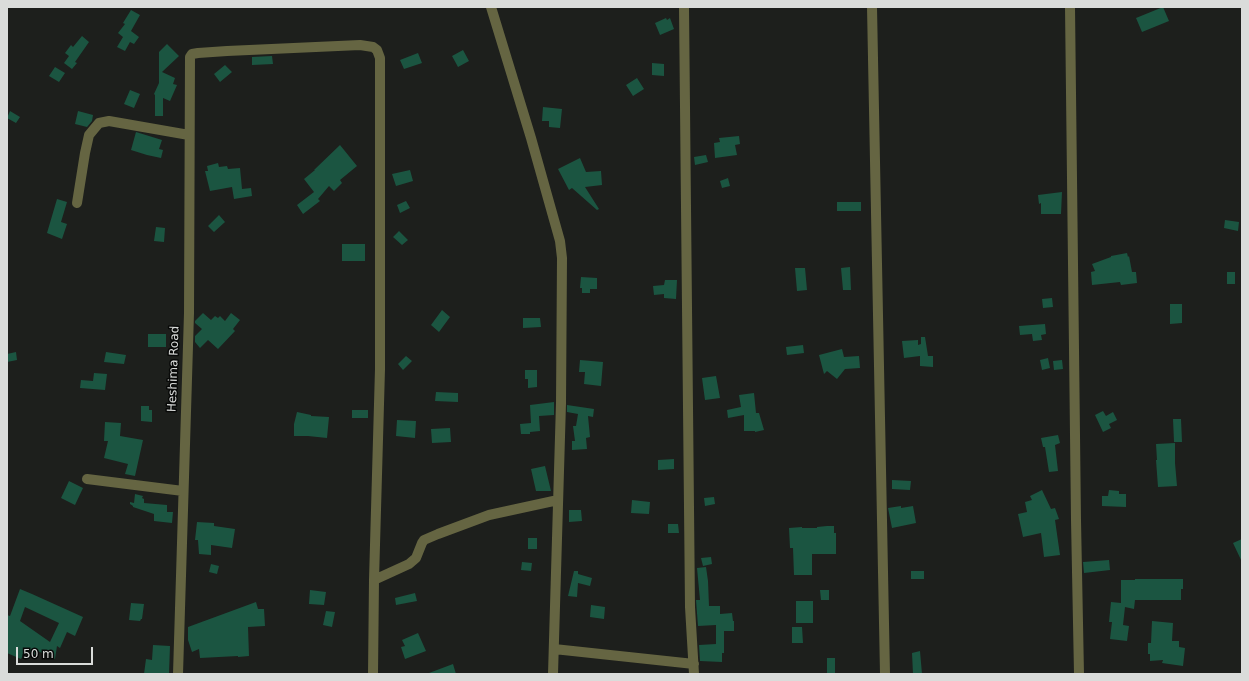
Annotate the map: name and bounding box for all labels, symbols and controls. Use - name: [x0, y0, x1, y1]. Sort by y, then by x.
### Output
- street label: Heshima Road: [165, 325, 183, 413]
- scale bar: [18, 639, 95, 665]
- text: 50 m: [23, 647, 54, 661]

